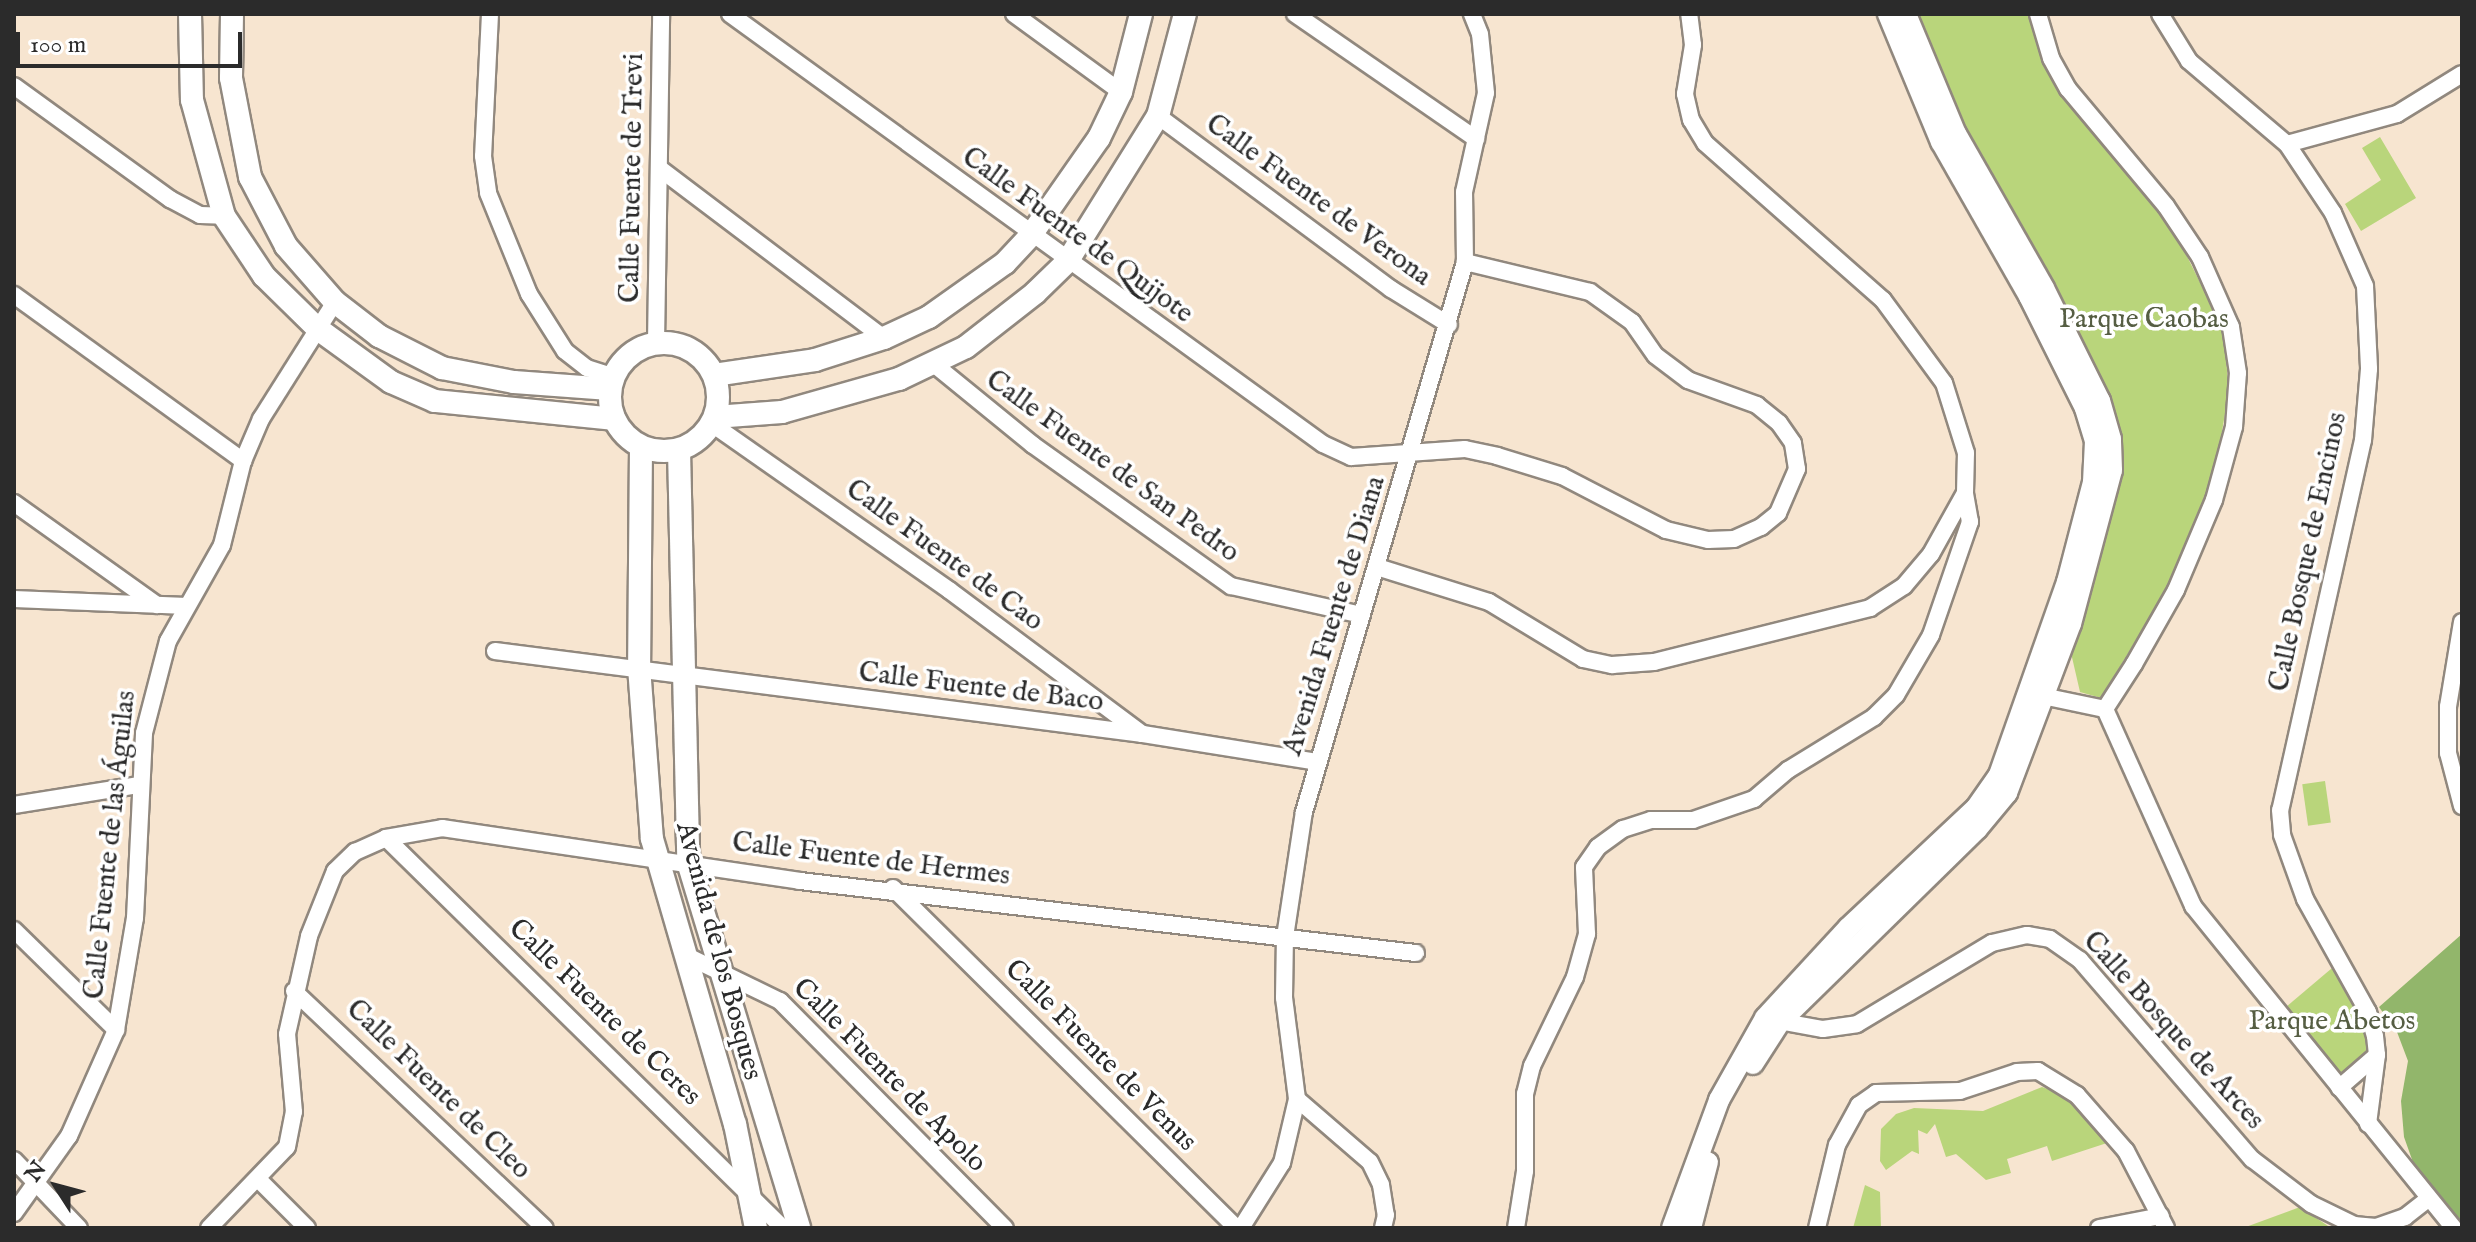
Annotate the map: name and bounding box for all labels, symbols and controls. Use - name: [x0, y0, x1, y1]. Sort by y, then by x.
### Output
- scale bar: [20, 16, 246, 66]
- text: 100 m: [30, 30, 86, 61]
- street label: Calle Fuente de Trevi: [614, 53, 652, 303]
- street label: Calle Fuente de Verona: [1199, 108, 1437, 294]
- street label: Calle Fuente de Quijote: [955, 141, 1199, 331]
- park label: Parque Caobas: [2059, 303, 2229, 337]
- street label: Calle Fuente de San Pedro: [979, 364, 1245, 570]
- street label: Calle Bosque de Encinos: [2263, 409, 2355, 695]
- street label: Avenida Fuente de Diana: [1277, 472, 1393, 760]
- street label: Calle Fuente de Cao: [839, 473, 1049, 639]
- street label: Calle Fuente de Baco: [857, 656, 1105, 720]
- street label: Calle Fuente de las Águilas: [78, 689, 144, 1001]
- street label: Avenida de los Bosques: [667, 818, 769, 1084]
- street label: Calle Fuente de Hermes: [730, 826, 1012, 894]
- street label: Calle Fuente de Ceres: [501, 913, 707, 1113]
- street label: Calle Bosque de Arces: [2075, 925, 2271, 1137]
- street label: Calle Fuente de Venus: [997, 953, 1203, 1159]
- street label: Calle Fuente de Apolo: [785, 972, 993, 1180]
- street label: Calle Fuente de Cleo: [339, 993, 537, 1187]
- park label: Parque Abetos: [2249, 1005, 2415, 1039]
- north arrow: [16, 1146, 96, 1226]
- text: N: [20, 1156, 54, 1188]

